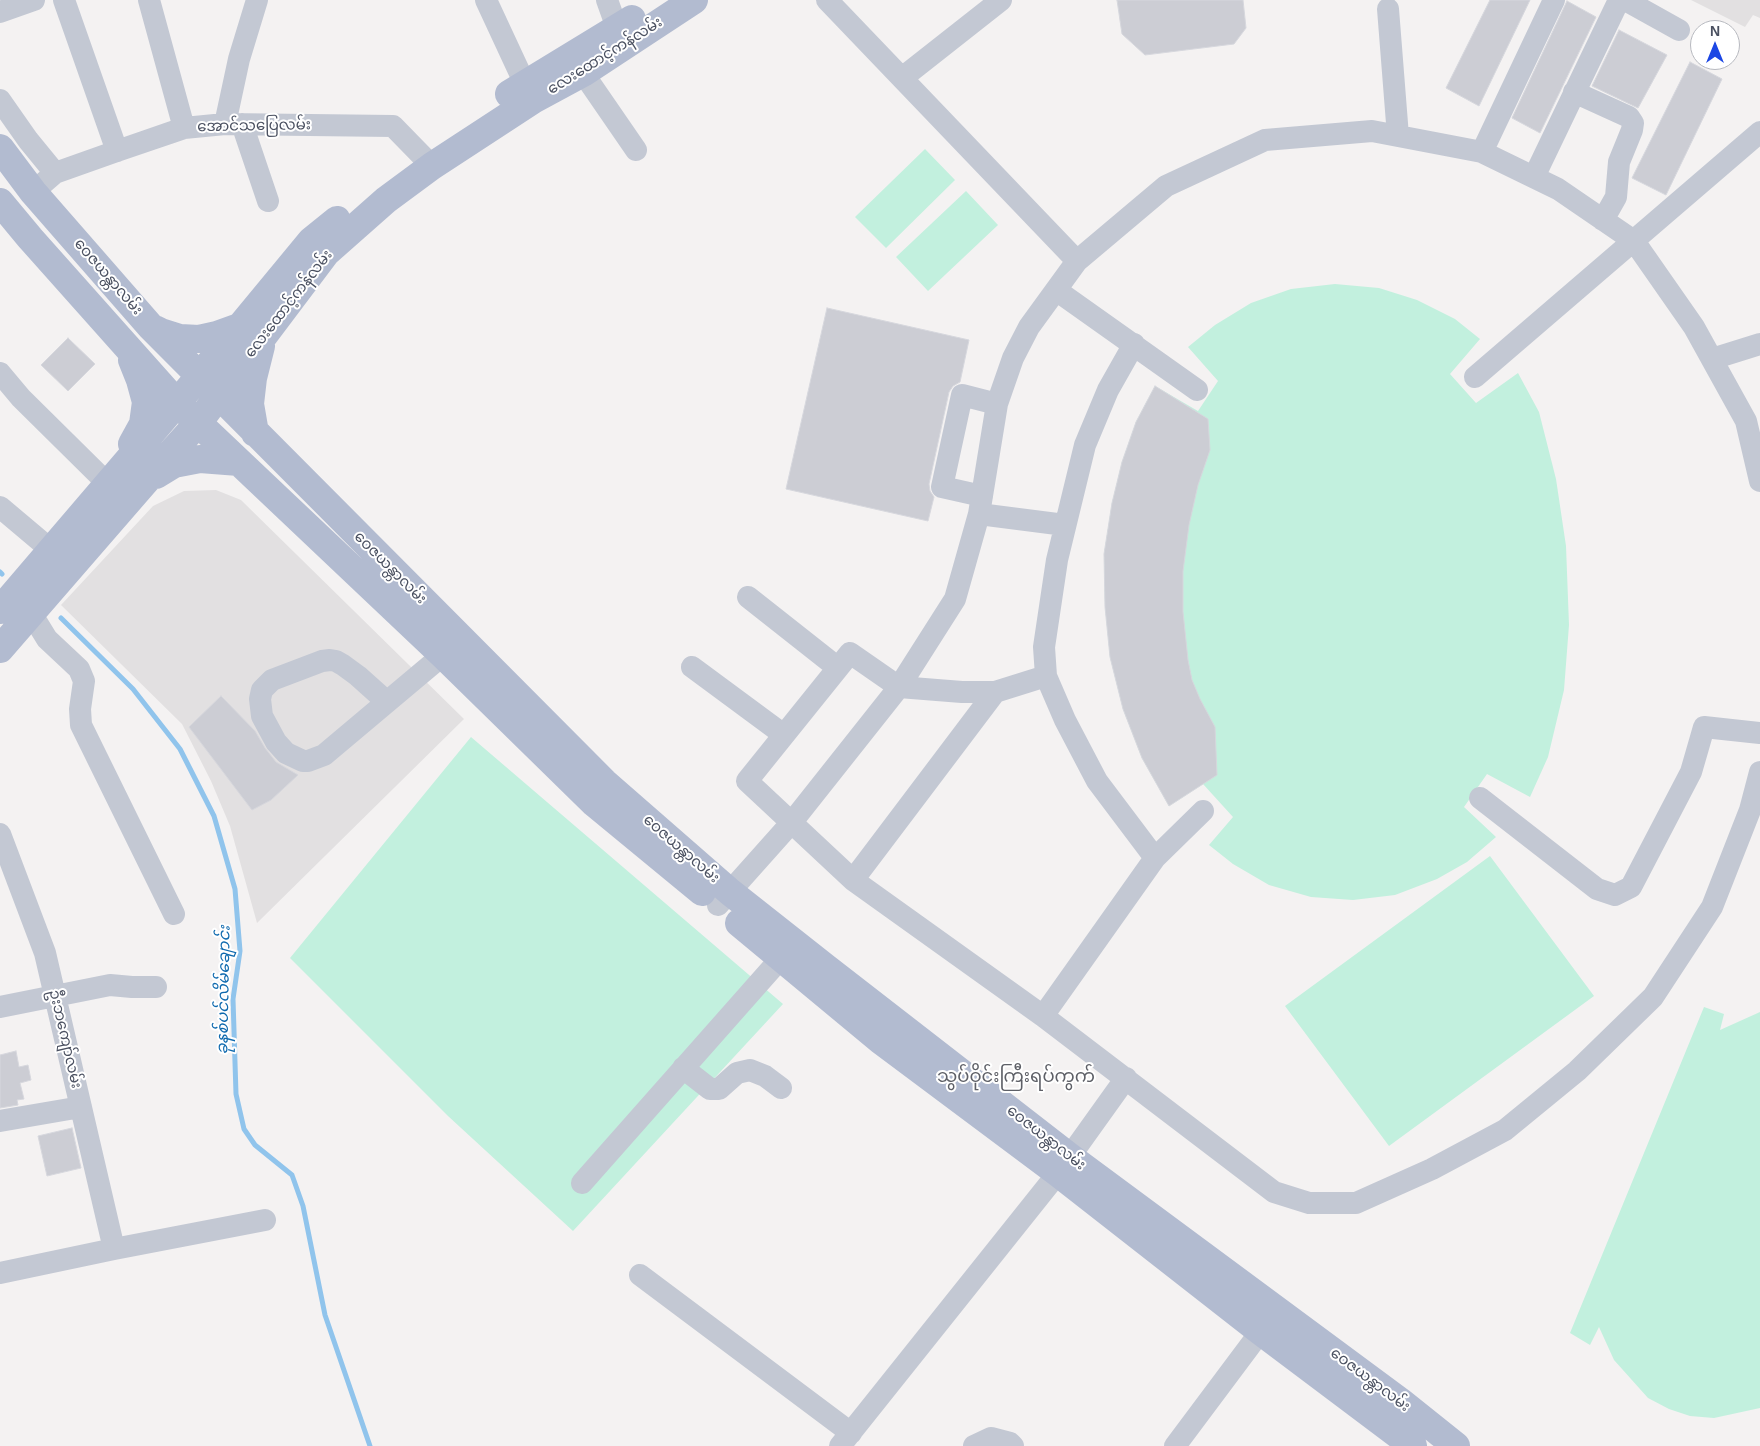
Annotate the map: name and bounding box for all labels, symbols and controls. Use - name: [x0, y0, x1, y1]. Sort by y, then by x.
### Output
- street label: လေးထောင့်ကန်လမ်း: [544, 13, 666, 99]
- north arrow: [1690, 20, 1740, 70]
- text: N: [1710, 23, 1720, 39]
- street label: အောင်သပြေလမ်း: [197, 116, 311, 136]
- street label: ဝေဇယန္တာလမ်း: [70, 235, 146, 319]
- street label: လေးထောင့်ကန်လမ်း: [241, 247, 337, 361]
- street label: ဝေဇယန္တာလမ်း: [350, 528, 430, 608]
- street label: ဝေဇယန္တာလမ်း: [639, 811, 723, 887]
- water label: ခုနစ်ပင်လိမ်ချောင်း: [213, 925, 235, 1055]
- street label: ဦးဘကျော်လမ်း: [45, 988, 85, 1090]
- district label: သွပ်ဝိုင်းကြီးရပ်ကွက်: [937, 1066, 1095, 1088]
- street label: ဝေဇယန္တာလမ်း: [1003, 1102, 1089, 1174]
- street label: ဝေဇယန္တာလမ်း: [1327, 1344, 1413, 1416]

